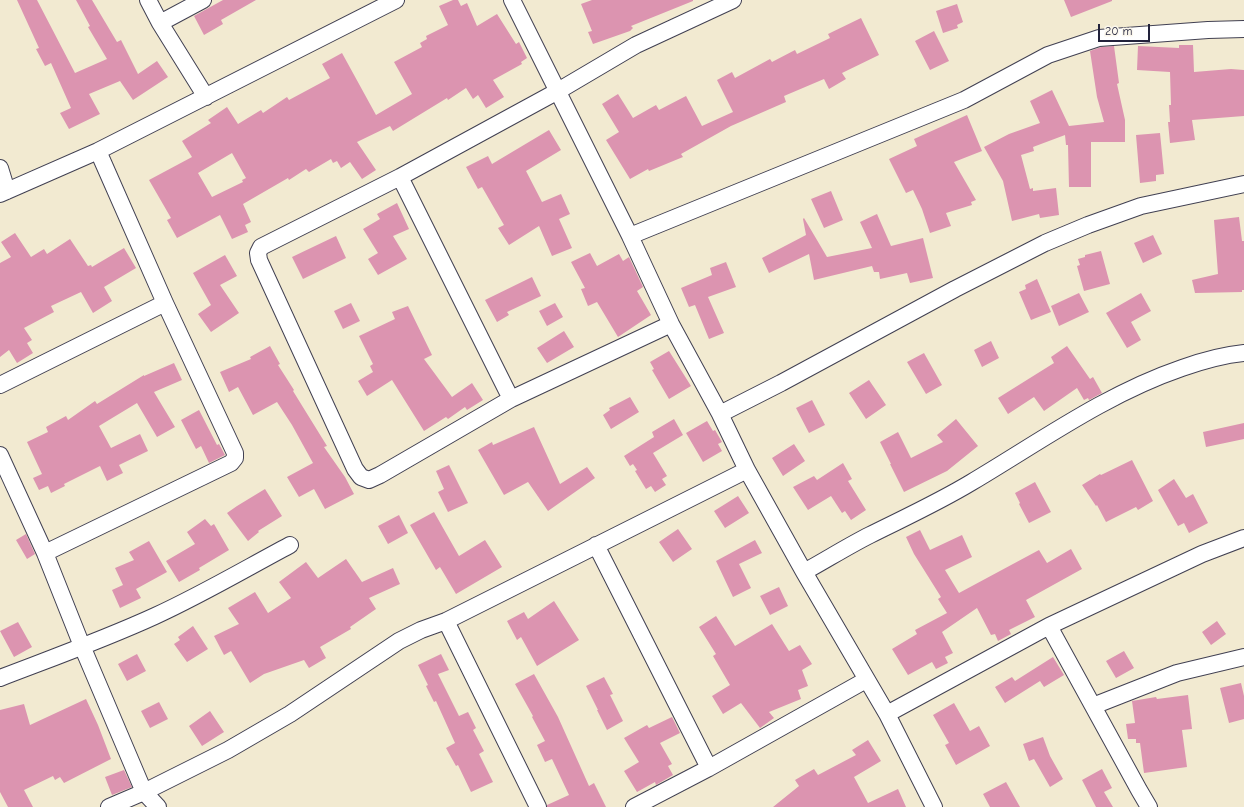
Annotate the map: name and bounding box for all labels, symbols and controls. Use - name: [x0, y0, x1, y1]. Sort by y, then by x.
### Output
- scale bar: [1100, 16, 1152, 42]
- text: 20 m: [1105, 24, 1133, 38]

